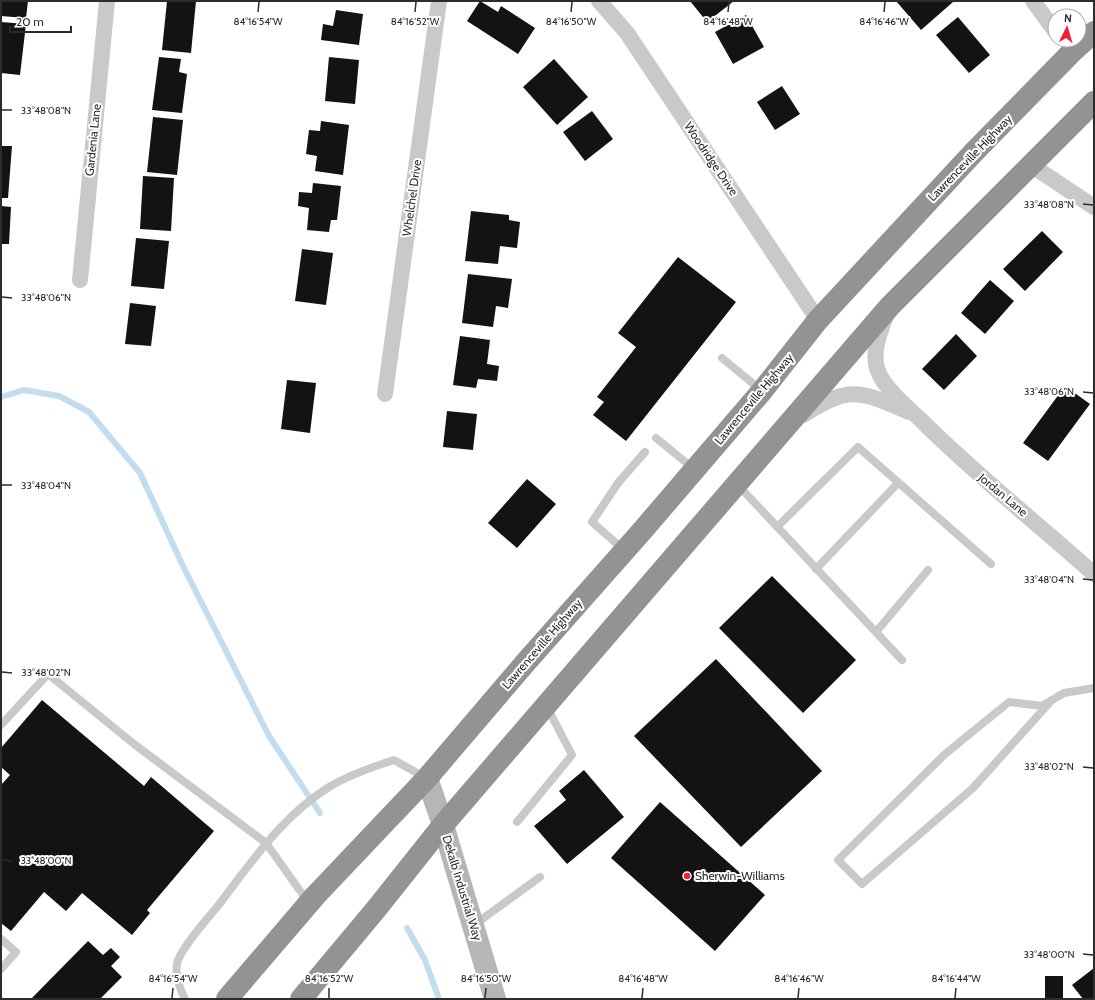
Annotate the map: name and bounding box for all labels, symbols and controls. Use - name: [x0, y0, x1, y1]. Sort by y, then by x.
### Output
- scale bar: [10, 8, 71, 34]
- north arrow: [1047, 8, 1087, 48]
- text: N: [1063, 11, 1072, 25]
- text: 20 m: [16, 14, 44, 29]
- text: 84°16'54"W: [233, 15, 283, 28]
- text: 84°16'52"W: [391, 15, 440, 28]
- text: 84°16'50"W: [546, 15, 597, 28]
- text: 84°16'48"W: [703, 15, 753, 28]
- text: 84°16'46"W: [859, 15, 909, 28]
- street label: Gardenia Lane: [81, 103, 104, 177]
- text: 33°48'08"N: [21, 104, 71, 117]
- street label: Lawrenceville Highway: [924, 111, 1015, 204]
- street label: Woodridge Drive: [681, 119, 742, 198]
- street label: Whelchel Drive: [399, 159, 424, 237]
- text: 33°48'08"N: [1024, 198, 1074, 211]
- text: 33°48'06"N: [21, 291, 71, 304]
- street label: Lawrenceville Highway: [711, 350, 796, 447]
- text: 33°48'06"N: [1024, 385, 1074, 398]
- street label: Jordan Lane: [975, 469, 1031, 520]
- text: 33°48'04"N: [21, 479, 71, 492]
- text: 33°48'04"N: [1024, 573, 1074, 586]
- street label: Lawrenceville Highway: [498, 595, 585, 692]
- text: 33°48'02"N: [21, 666, 71, 679]
- text: 33°48'02"N: [1024, 760, 1074, 773]
- street label: Dekalb Industrial Way: [439, 833, 486, 943]
- text: 33°48'00"N: [20, 854, 72, 867]
- place label: Sherwin-Williams: [695, 868, 785, 883]
- marker: Sherwin-Williams: [682, 871, 692, 881]
- text: 33°48'00"N: [1023, 948, 1075, 961]
- text: 84°16'54"W: [148, 972, 198, 985]
- text: 84°16'52"W: [305, 972, 354, 985]
- text: 84°16'50"W: [461, 972, 512, 985]
- text: 84°16'48"W: [618, 972, 668, 985]
- text: 84°16'46"W: [774, 972, 824, 985]
- text: 84°16'44"W: [931, 972, 981, 985]

